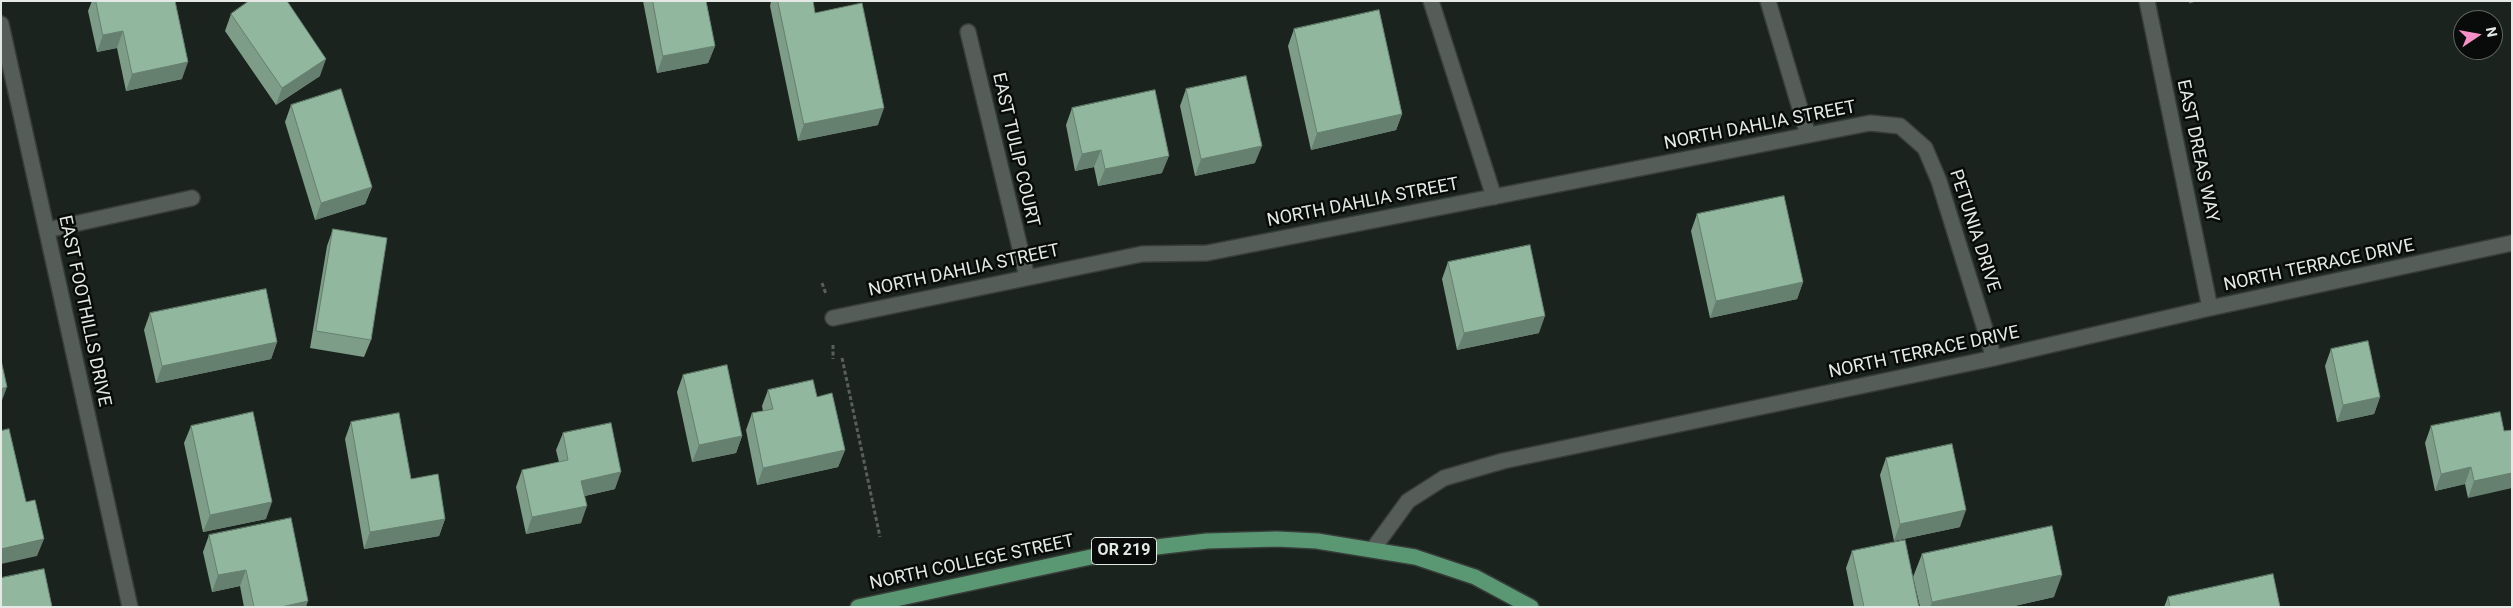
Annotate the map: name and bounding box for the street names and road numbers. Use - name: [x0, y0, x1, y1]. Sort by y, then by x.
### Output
- street label: EAST TULIP COURT: [987, 71, 1043, 229]
- street label: EAST DREAS WAY: [2171, 78, 2223, 224]
- street label: NORTH DAHLIA STREET: [1662, 97, 1858, 155]
- street label: PETUNIA DRIVE: [1944, 167, 2004, 295]
- street label: NORTH DAHLIA STREET: [1265, 174, 1461, 232]
- street label: EAST FOOTHILLS DRIVE: [53, 213, 115, 409]
- street label: NORTH TERRACE DRIVE: [2222, 235, 2416, 297]
- street label: NORTH DAHLIA STREET: [867, 240, 1061, 302]
- street label: NORTH TERRACE DRIVE: [1827, 322, 2021, 384]
- street label: NORTH COLLEGE STREET: [868, 531, 1076, 595]
- road number: OR 219: [1092, 538, 1156, 564]

